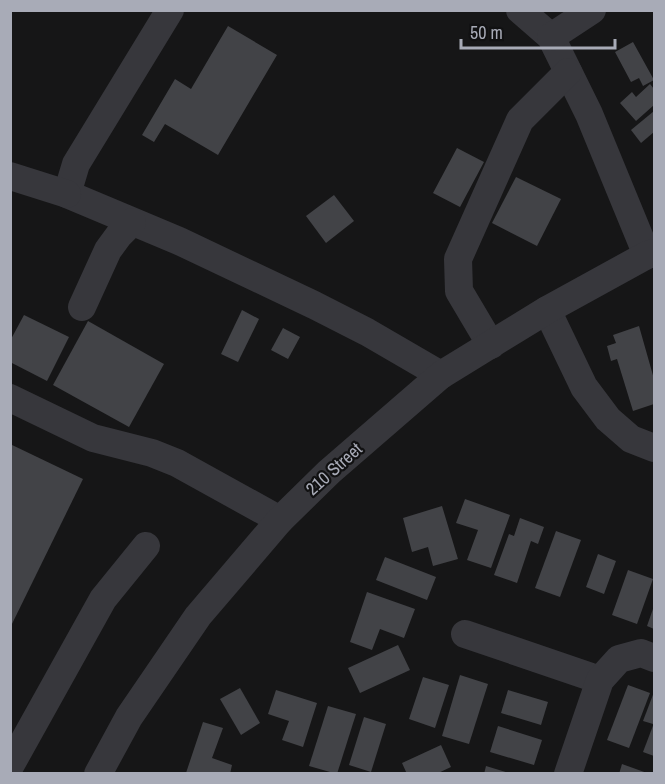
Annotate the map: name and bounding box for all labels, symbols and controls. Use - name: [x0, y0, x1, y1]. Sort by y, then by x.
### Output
- scale bar: [461, 12, 616, 50]
- text: 50 m: [470, 20, 503, 45]
- street label: 210 Street: [300, 437, 367, 501]

